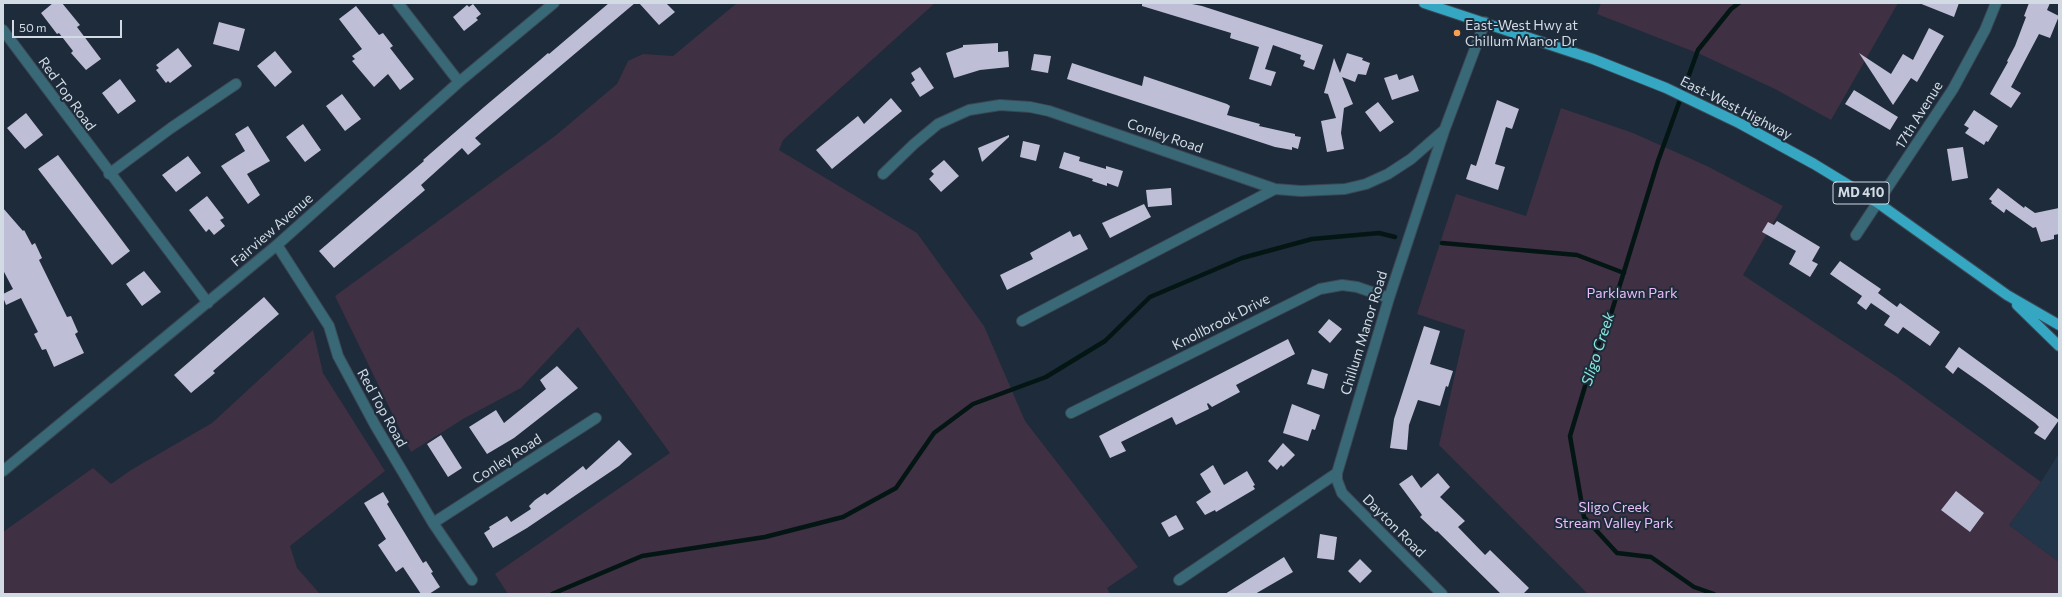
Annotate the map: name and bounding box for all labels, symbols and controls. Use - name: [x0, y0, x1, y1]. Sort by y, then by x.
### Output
- scale bar: [14, 12, 124, 38]
- place label: East-West Hwy at Chillum Manor Dr: [1465, 17, 1578, 50]
- text: 50 m: [19, 20, 47, 34]
- marker: East-West Hwy at Chillum Manor Dr: [1452, 28, 1462, 38]
- street label: Red Top Road: [35, 54, 99, 134]
- street label: East-West Highway: [1677, 73, 1795, 143]
- street label: 17th Avenue: [1892, 78, 1946, 152]
- street label: Conley Road: [1125, 115, 1205, 157]
- road number: MD 410: [1833, 182, 1889, 204]
- street label: Fairview Avenue: [228, 190, 316, 270]
- street label: Chillum Manor Road: [1337, 269, 1391, 397]
- park label: Parklawn Park: [1586, 285, 1678, 301]
- street label: Knollbrook Drive: [1169, 290, 1273, 354]
- water label: Sligo Creek: [1578, 310, 1618, 388]
- street label: Red Top Road: [354, 366, 410, 450]
- street label: Conley Road: [469, 430, 545, 488]
- street label: Dayton Road: [1359, 491, 1429, 561]
- park label: Sligo Creek Stream Valley Park: [1555, 499, 1673, 532]

